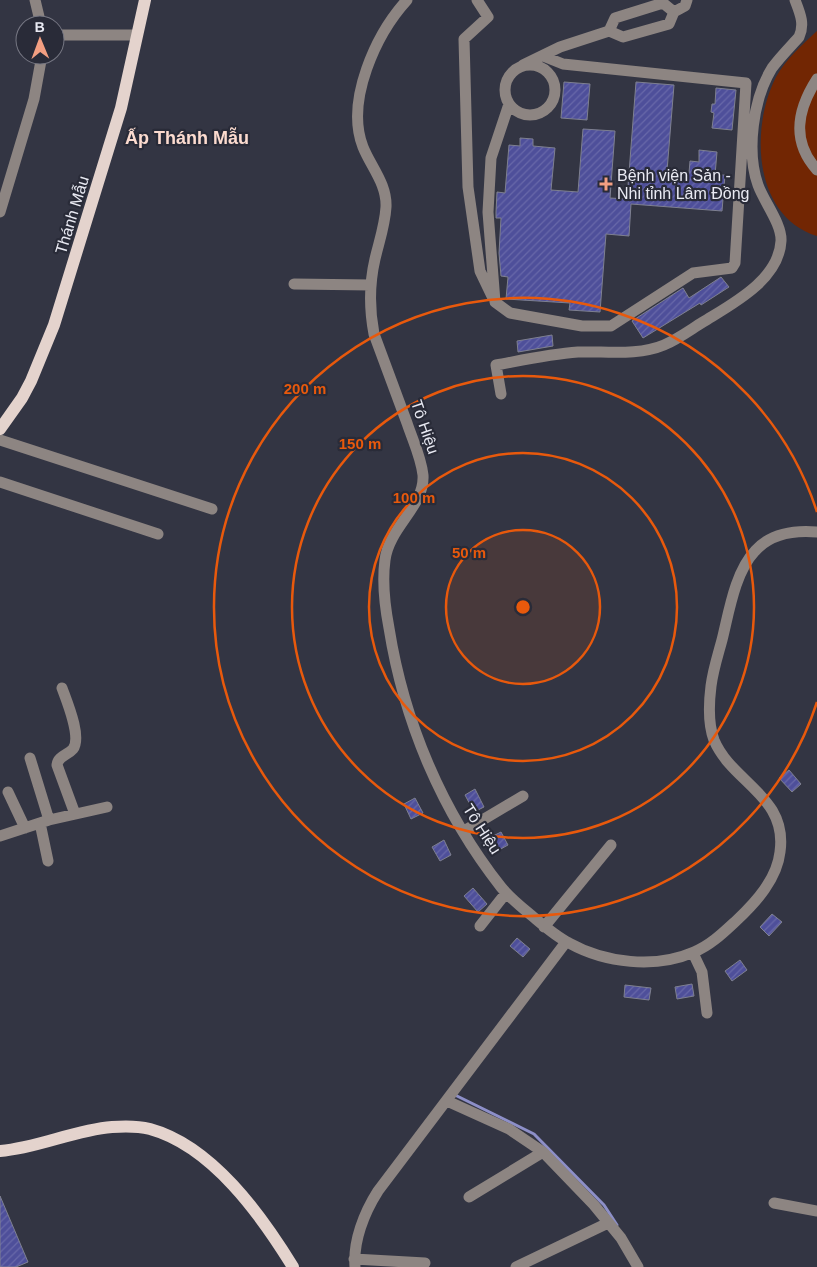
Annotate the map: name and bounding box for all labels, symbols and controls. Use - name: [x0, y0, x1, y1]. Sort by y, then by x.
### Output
- north arrow: [15, 15, 65, 65]
- text: B: [35, 19, 45, 35]
- district label: Ấp Thánh Mẫu: [125, 127, 249, 148]
- place label: Bệnh viện Sản - Nhi tỉnh Lâm Đồng: [617, 167, 750, 202]
- street label: Thánh Mẫu: [51, 174, 92, 256]
- marker: Bệnh viện Sản - Nhi tỉnh Lâm Đồng: [599, 177, 613, 191]
- text: 200 m: [284, 380, 326, 397]
- street label: Tô Hiệu: [408, 398, 442, 456]
- text: 150 m: [339, 435, 381, 452]
- text: 100 m: [393, 489, 435, 506]
- text: 50 m: [452, 544, 486, 561]
- centre of rings: [514, 598, 532, 616]
- street label: Tô Hiệu: [460, 801, 504, 857]

